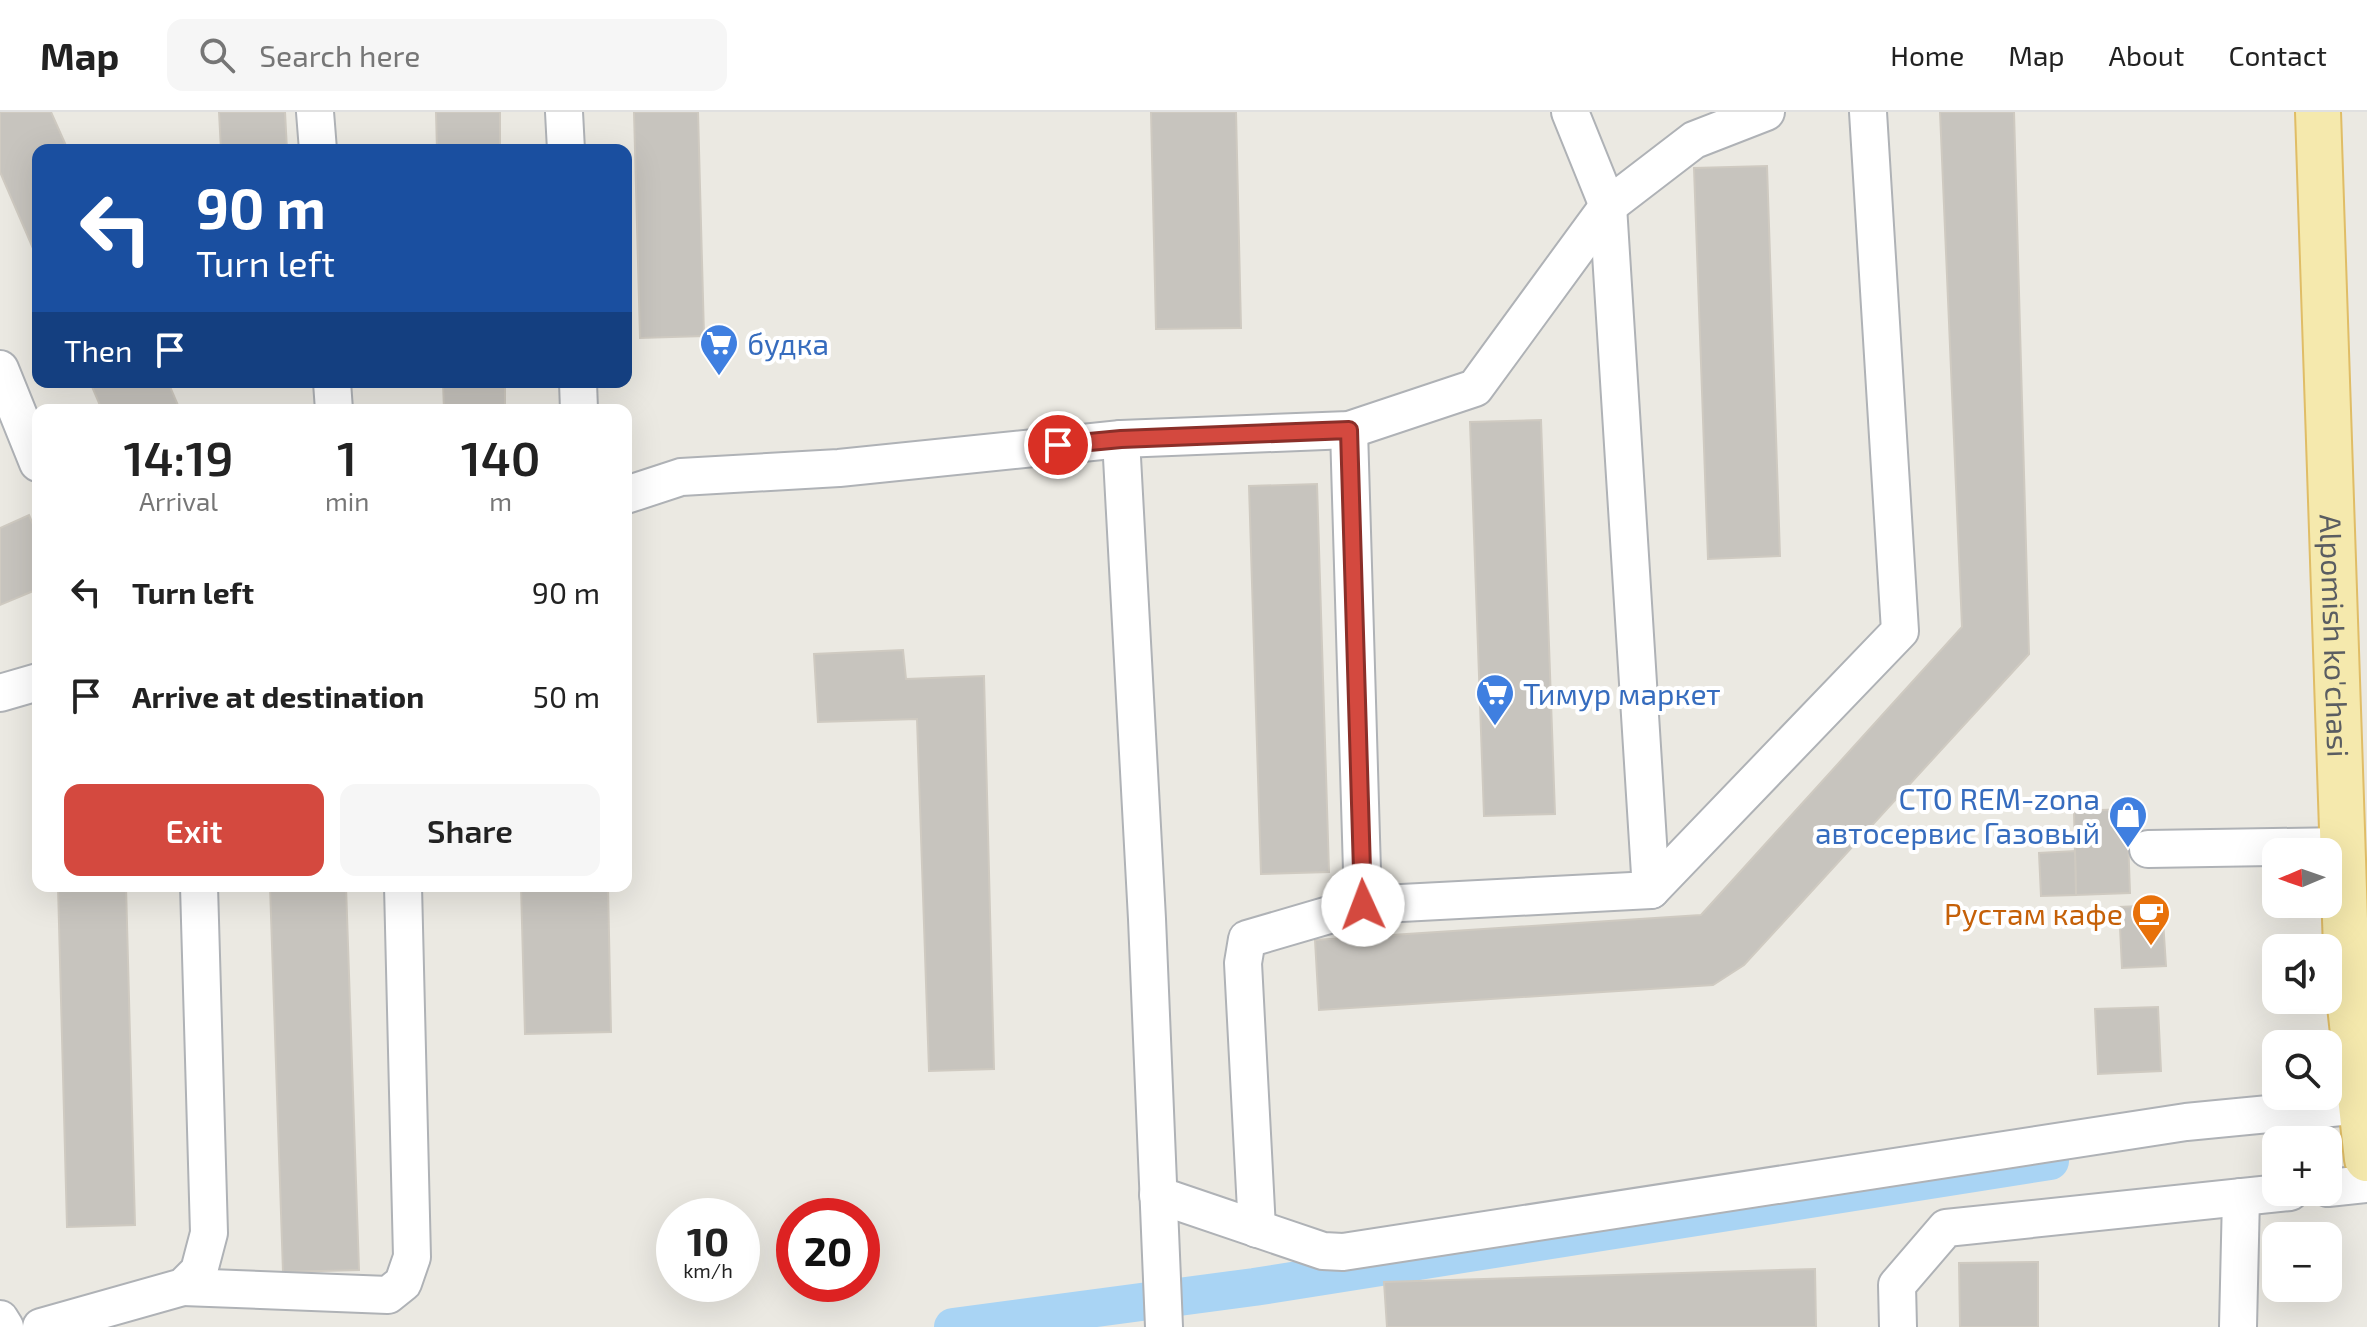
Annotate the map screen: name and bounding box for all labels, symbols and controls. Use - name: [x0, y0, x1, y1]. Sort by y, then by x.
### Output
- search box: [167, 19, 727, 91]
- text: Map: [40, 32, 119, 78]
- icon: search: [195, 33, 239, 77]
- text: Search here: [259, 37, 420, 73]
- text: Home: [1890, 38, 1964, 72]
- text: Map: [2008, 38, 2065, 72]
- text: About: [2109, 38, 2184, 72]
- text: Contact: [2228, 38, 2327, 72]
- text: 90 m: [196, 173, 326, 240]
- icon: left: [64, 176, 168, 280]
- text: Turn left: [196, 241, 335, 284]
- supermarket icon: будка: [698, 322, 740, 377]
- place label: будка: [747, 325, 829, 362]
- icon: arrive: [148, 328, 192, 372]
- text: Then: [64, 332, 132, 368]
- pin: [1024, 411, 1092, 479]
- icon: arrive: [1036, 423, 1080, 467]
- text: 14:19: [123, 428, 234, 486]
- text: 1: [337, 428, 357, 486]
- text: 140: [461, 428, 541, 486]
- text: Arrival: [139, 485, 218, 516]
- text: min: [325, 485, 369, 516]
- text: m: [489, 485, 512, 516]
- street label: Alpomish ko'chasi: [2313, 513, 2358, 758]
- icon: left: [64, 570, 108, 614]
- text: Turn left: [132, 574, 254, 610]
- text: 90 m: [532, 574, 600, 610]
- supermarket icon: Тимур маркет: [1474, 672, 1516, 727]
- icon: arrive: [64, 674, 108, 718]
- place label: Тимур маркет: [1523, 675, 1721, 712]
- text: Arrive at destination: [132, 678, 424, 714]
- text: 50 m: [533, 678, 600, 714]
- place label: СТО REM-zona автосервис Газовый: [1815, 780, 2100, 850]
- button: Exit: [64, 784, 324, 876]
- button: Share: [340, 784, 600, 876]
- shop icon: СТО REM-zona автосервис Газовый: [2107, 794, 2149, 849]
- north arrow: [2262, 838, 2342, 918]
- map controls: [2262, 838, 2342, 1302]
- position arrow: [1321, 863, 1405, 947]
- cafe icon: Рустам кафе: [2130, 892, 2172, 947]
- place label: Рустам кафе: [1944, 895, 2123, 932]
- button: sound: [2262, 934, 2342, 1014]
- button: search: [2262, 1030, 2342, 1110]
- button: +: [2262, 1126, 2342, 1206]
- speed limit sign: 20: [776, 1198, 880, 1302]
- text: 10: [687, 1216, 729, 1264]
- button: −: [2262, 1222, 2342, 1302]
- text: km/h: [683, 1258, 733, 1282]

